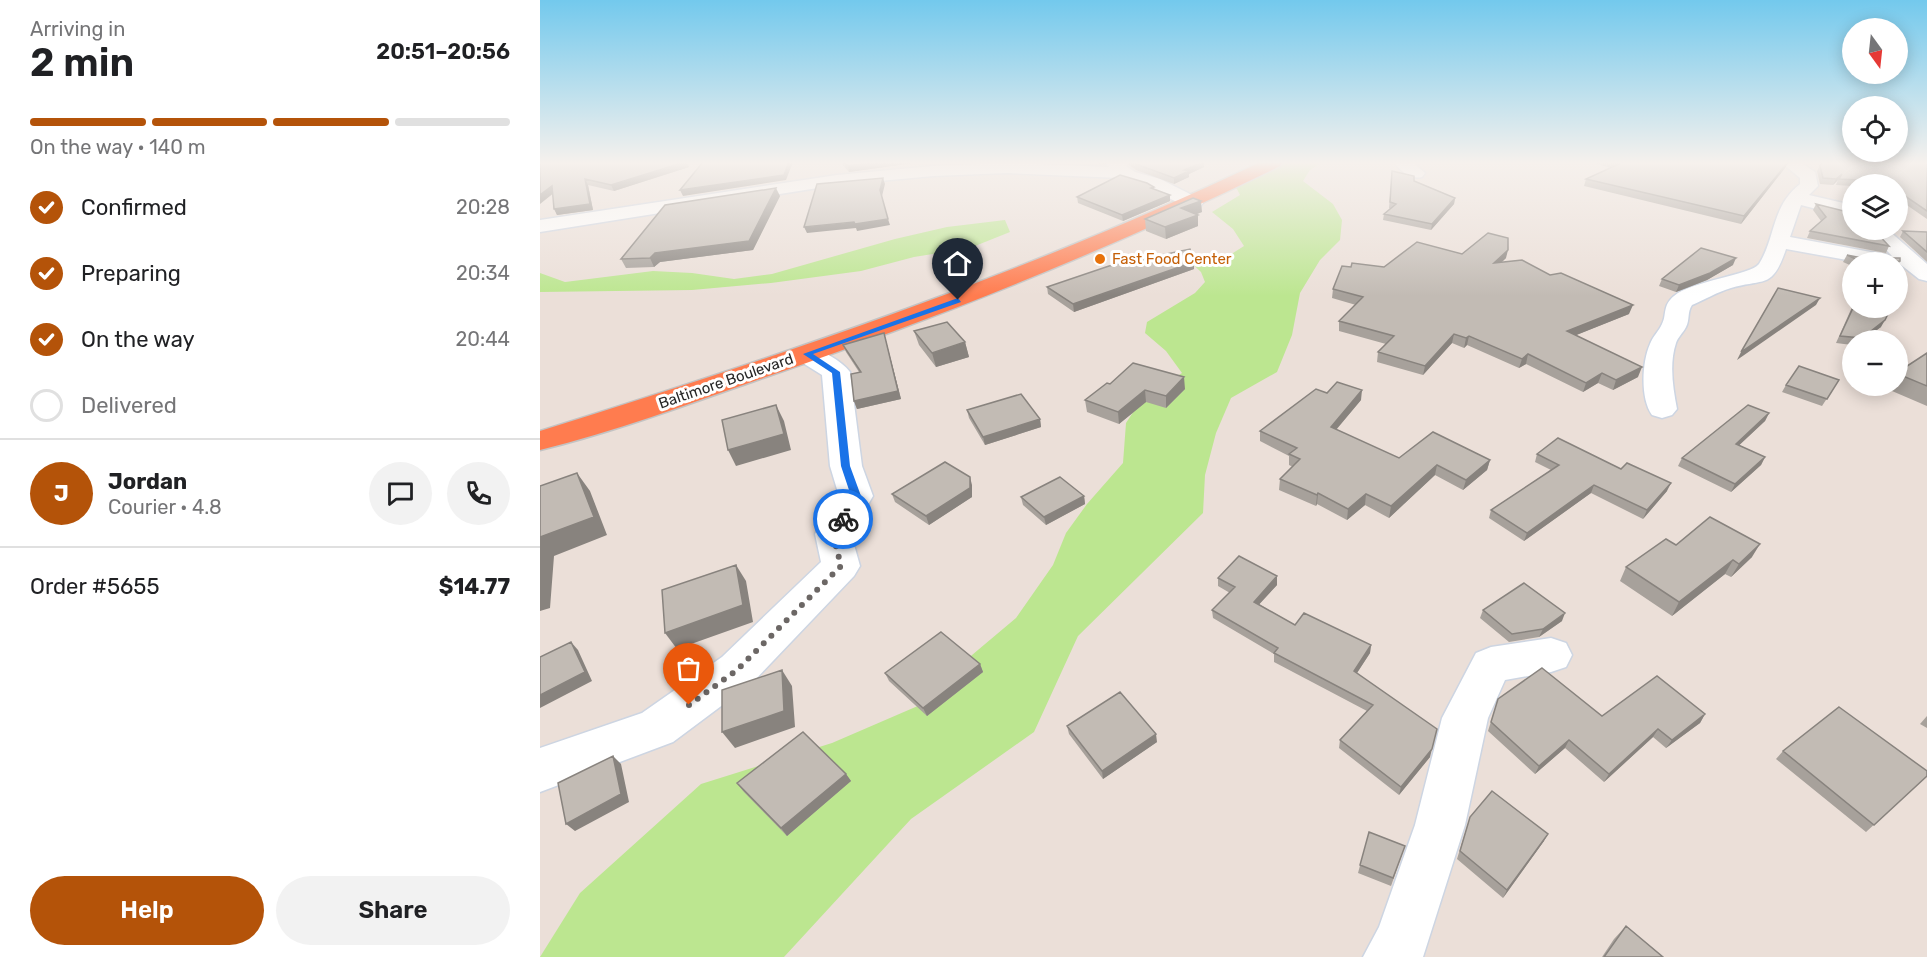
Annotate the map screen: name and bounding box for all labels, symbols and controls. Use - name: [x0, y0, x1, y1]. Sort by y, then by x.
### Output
- text: Arriving in: [30, 17, 125, 41]
- north arrow: [1842, 18, 1908, 84]
- map controls: [1842, 18, 1908, 396]
- text: 20:51–20:56: [376, 38, 510, 65]
- text: 2 min: [30, 40, 134, 86]
- button: locate: [1842, 96, 1908, 162]
- text: On the way · 140 m: [30, 135, 206, 159]
- button: layers: [1842, 174, 1908, 240]
- icon: check: [30, 191, 63, 224]
- text: Confirmed: [81, 194, 187, 221]
- text: 20:28: [456, 195, 510, 219]
- pin: [932, 238, 983, 300]
- icon: home: [941, 247, 974, 280]
- place label: Fast Food Center: [1112, 250, 1232, 268]
- marker: Fast Food Center: [1093, 252, 1107, 266]
- button: +: [1842, 252, 1908, 318]
- icon: check: [30, 257, 63, 290]
- text: Preparing: [81, 260, 181, 287]
- text: 20:34: [456, 261, 510, 285]
- icon: check: [30, 323, 63, 356]
- text: On the way: [81, 326, 195, 353]
- text: 20:44: [456, 327, 510, 351]
- button: −: [1842, 330, 1908, 396]
- street label: Baltimore Boulevard: [656, 350, 796, 412]
- text: Delivered: [81, 392, 177, 419]
- button: chat: [369, 462, 432, 525]
- button: phone: [447, 462, 510, 525]
- text: Jordan: [108, 468, 187, 495]
- text: J: [54, 480, 69, 507]
- courier: [813, 489, 873, 549]
- text: Courier · 4.8: [108, 495, 222, 519]
- icon: bike: [827, 503, 860, 536]
- text: Order #5655: [30, 573, 160, 600]
- text: $14.77: [439, 573, 510, 600]
- pin: [663, 643, 714, 705]
- icon: bag: [672, 652, 705, 685]
- button: Help: [30, 876, 264, 945]
- button: Share: [276, 876, 510, 945]

